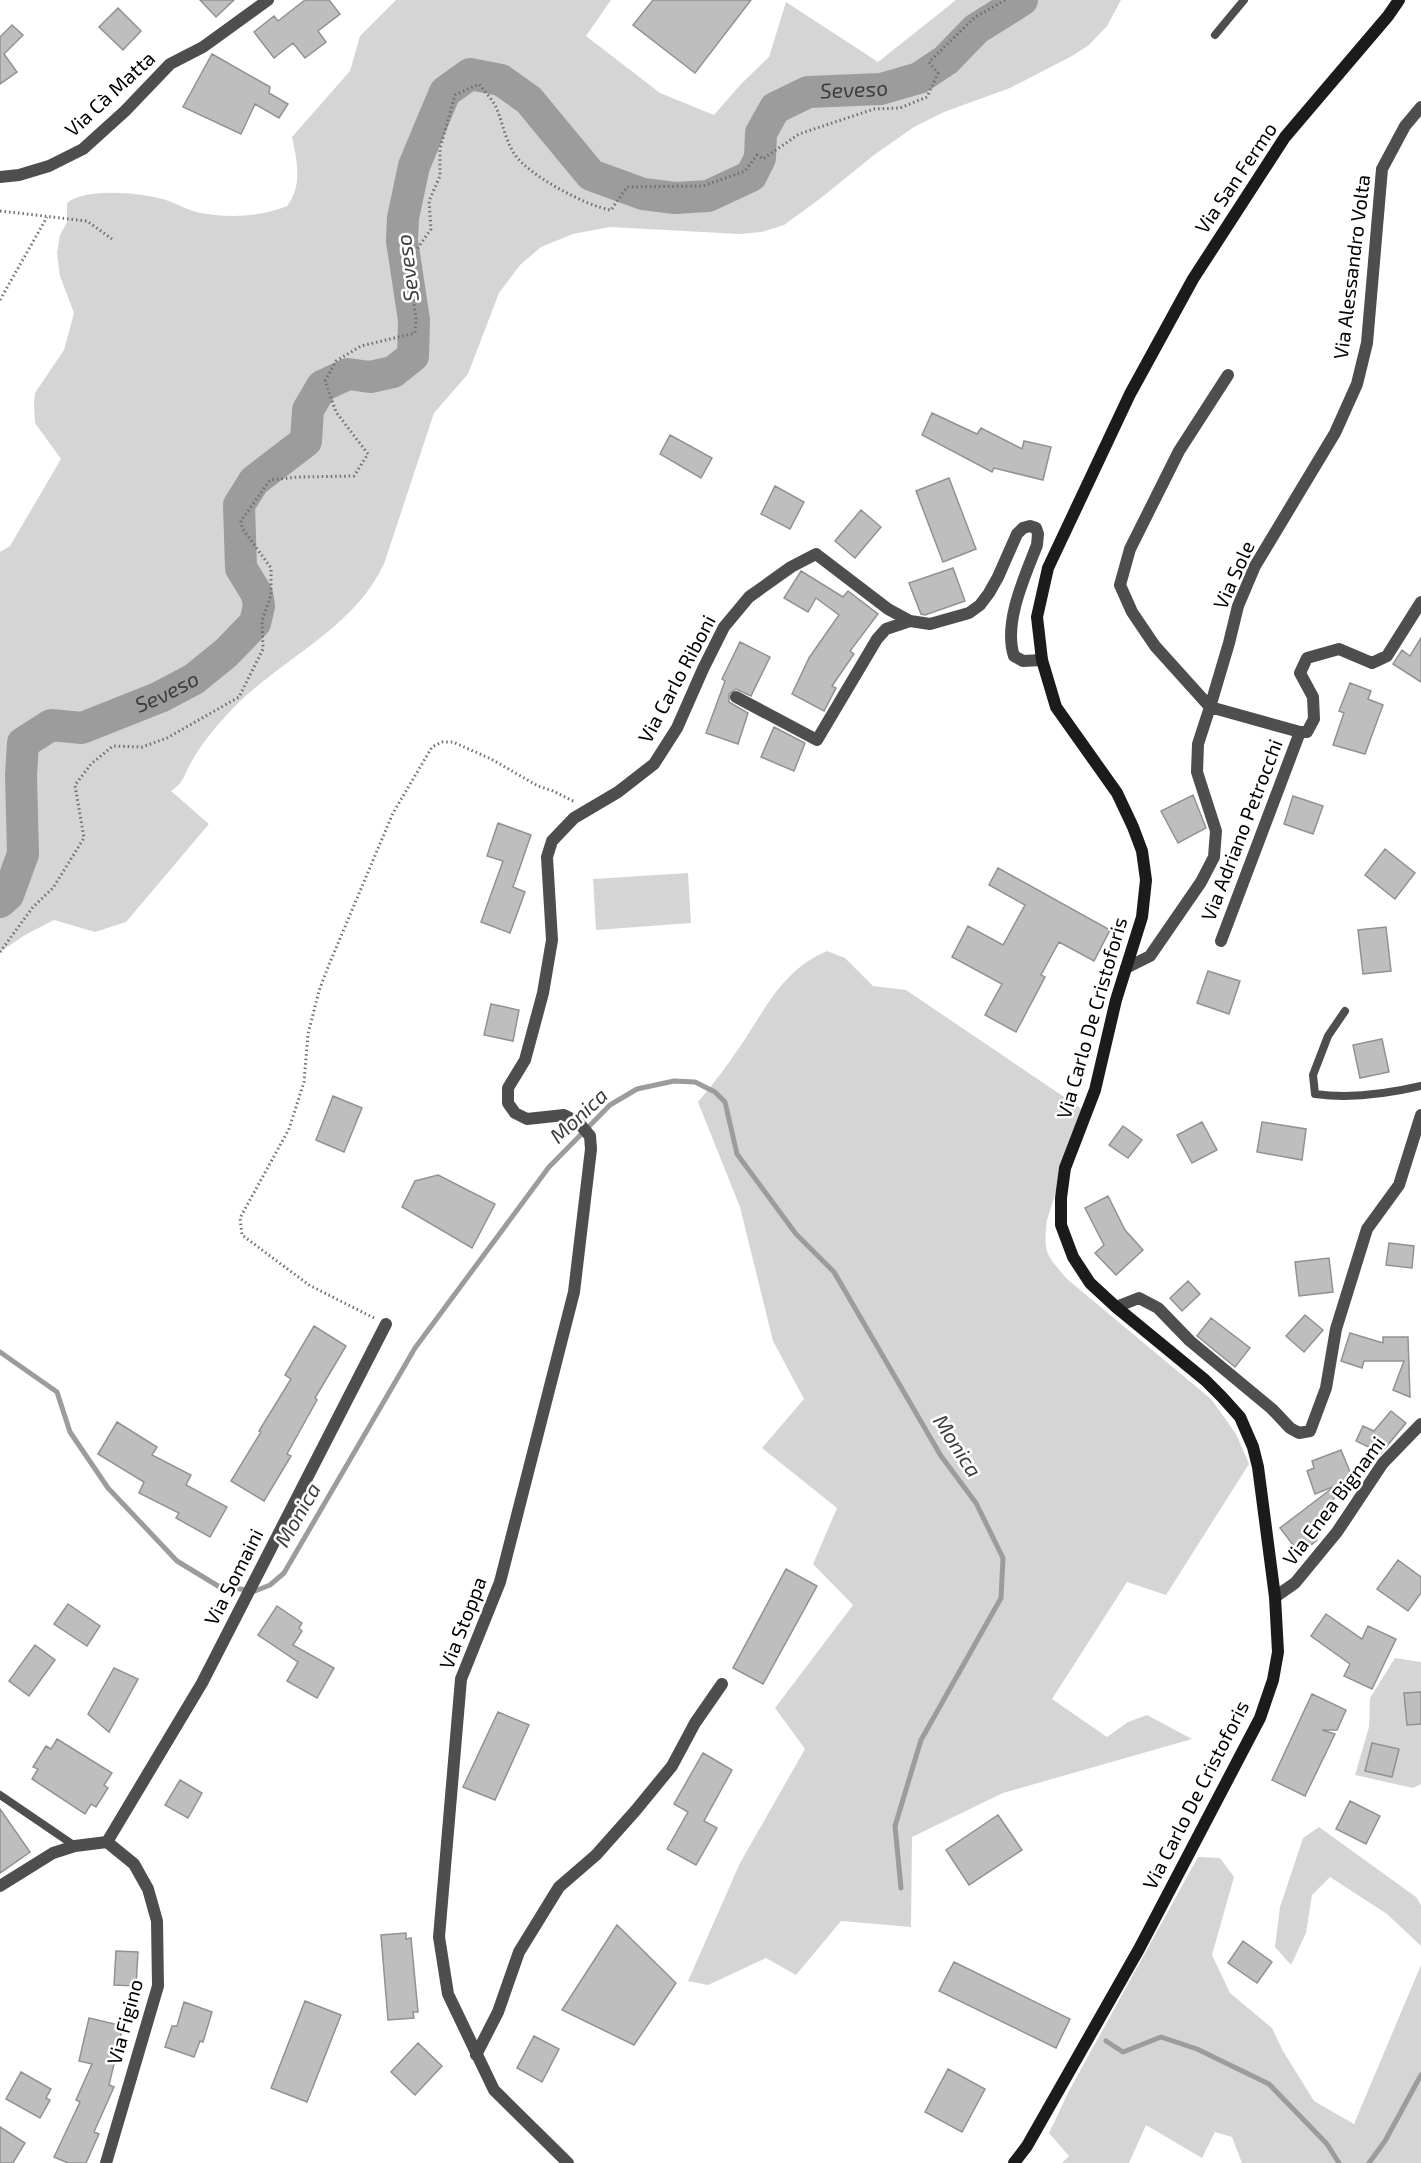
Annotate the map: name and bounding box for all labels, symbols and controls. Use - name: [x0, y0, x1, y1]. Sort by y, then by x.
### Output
- street label: Via Cà Matta: [59, 46, 159, 141]
- water label: Seveso: [819, 74, 891, 103]
- street label: Via San Fermo: [1189, 117, 1281, 238]
- street label: Via Alessandro Volta: [1328, 173, 1374, 361]
- water label: Seveso: [390, 233, 423, 303]
- street label: Via Sole: [1208, 537, 1259, 612]
- street label: Via Carlo Riboni: [632, 610, 720, 747]
- water label: Seveso: [131, 665, 202, 717]
- street label: Via Adriano Petrocchi: [1195, 735, 1287, 924]
- street label: Via Carlo De Cristoforis: [1051, 914, 1131, 1121]
- water label: Monica: [544, 1082, 612, 1148]
- water label: Monica: [929, 1409, 988, 1481]
- street label: Via Enea Bignami: [1277, 1431, 1389, 1570]
- water label: Monica: [268, 1478, 325, 1551]
- street label: Via Somaini: [199, 1524, 268, 1629]
- street label: Via Stoppa: [434, 1573, 491, 1672]
- street label: Via Carlo De Cristoforis: [1137, 1696, 1253, 1893]
- street label: Via Figino: [101, 1976, 147, 2067]

